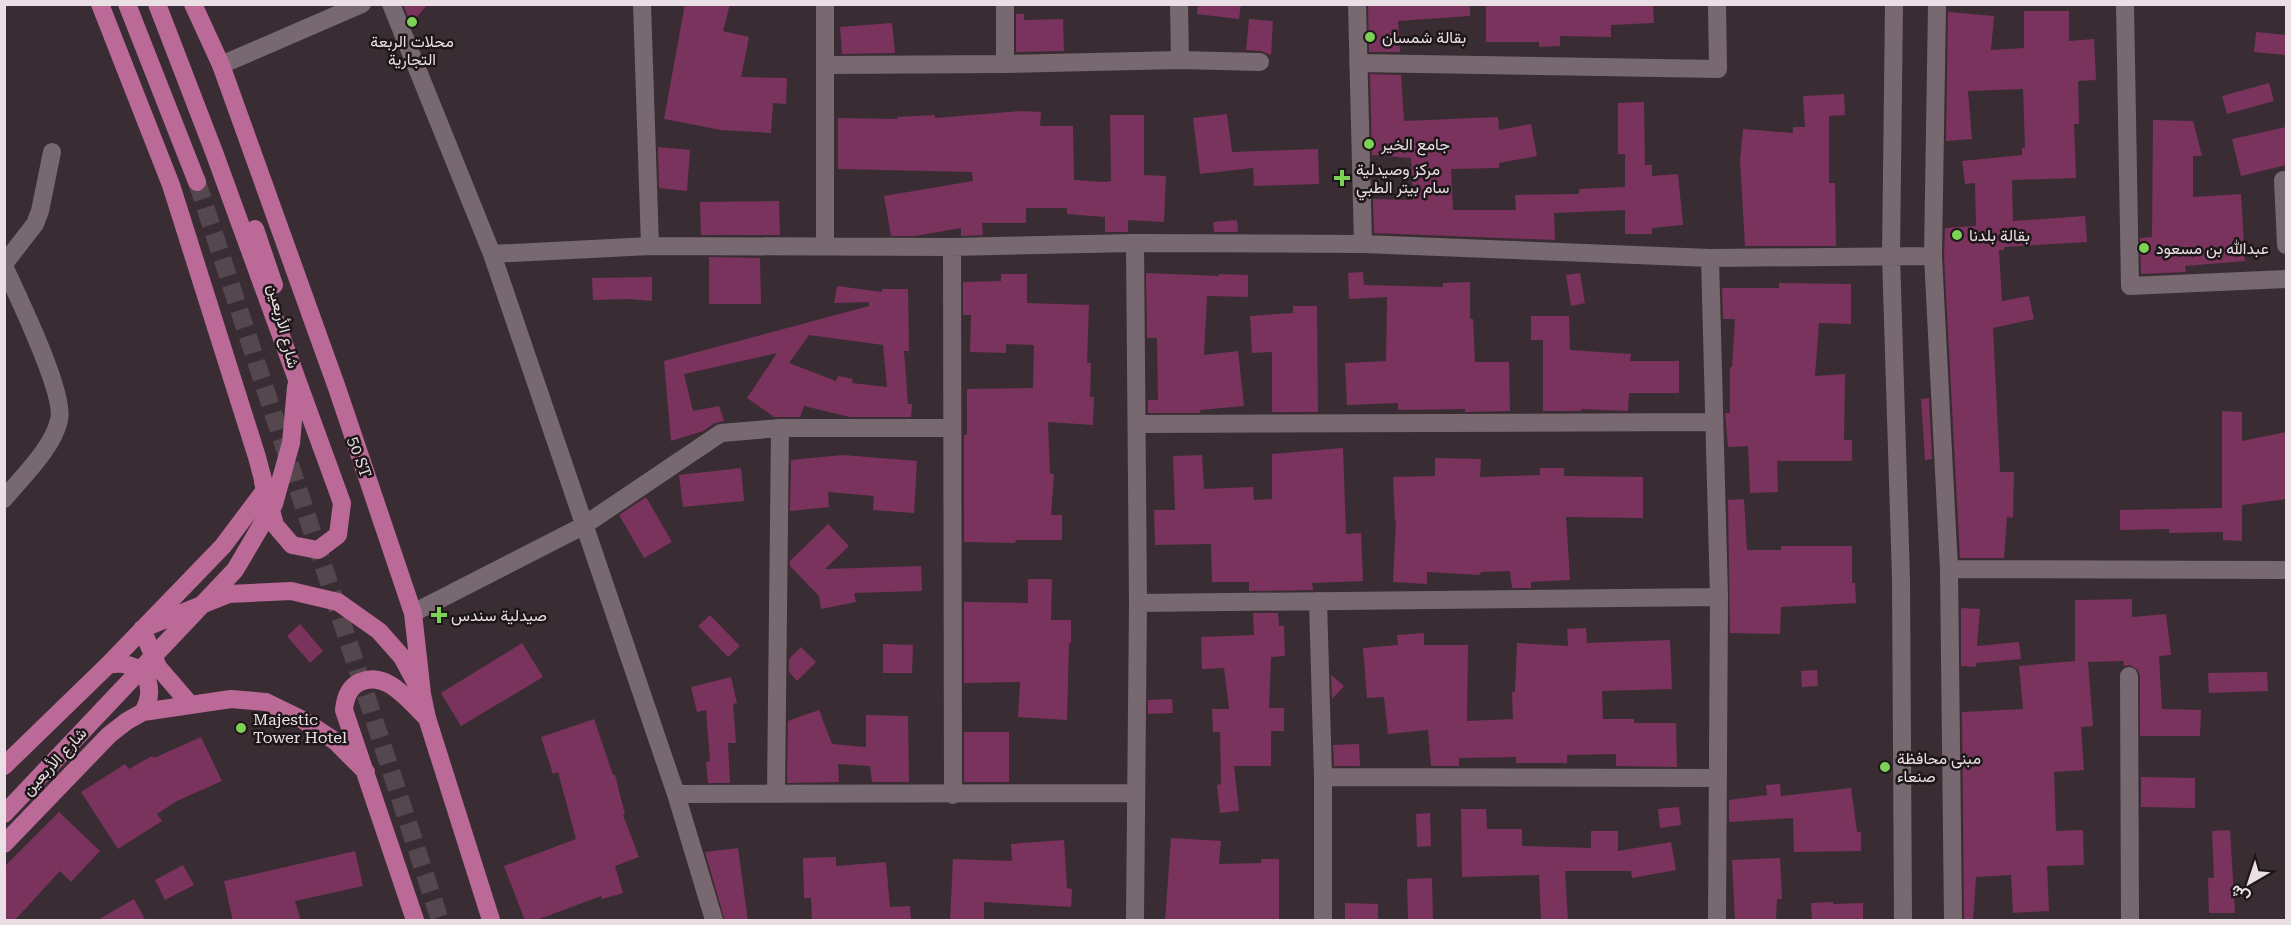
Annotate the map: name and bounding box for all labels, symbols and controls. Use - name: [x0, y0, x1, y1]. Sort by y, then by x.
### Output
- marker: محلات الربعة التجارية: [405, 15, 419, 29]
- place label: بقالة شمسان: [1382, 28, 1466, 47]
- marker: بقالة شمسان: [1363, 30, 1377, 44]
- place label: محلات الربعة التجارية: [370, 32, 454, 70]
- place label: جامع الخير: [1380, 135, 1450, 156]
- marker: جامع الخير: [1362, 137, 1376, 151]
- place label: مركز وصيدلية سام بيتر الطبي: [1356, 160, 1449, 201]
- marker: مركز وصيدلية سام بيتر الطبي: [1333, 169, 1351, 187]
- place label: بقالة بلدنا: [1969, 226, 2030, 245]
- marker: بقالة بلدنا: [1950, 228, 1964, 242]
- place label: عبدالله بن مسعود: [2156, 239, 2269, 259]
- marker: عبدالله بن مسعود: [2137, 241, 2151, 255]
- street label: شارع الأربعين: [262, 282, 303, 371]
- street label: 50 ST: [344, 434, 376, 481]
- place label: صيدلية سندس: [451, 606, 547, 626]
- marker: صيدلية سندس: [432, 608, 446, 622]
- place label: Majestic Tower Hotel: [253, 710, 347, 747]
- marker: Majestic Tower Hotel: [234, 721, 248, 735]
- street label: شارع الأربعين: [18, 723, 92, 801]
- place label: مبنى محافظة صنعاء: [1897, 749, 1981, 786]
- marker: مبنى محافظة صنعاء: [1878, 760, 1892, 774]
- north arrow: [2219, 853, 2279, 913]
- text: ش: [2226, 881, 2253, 908]

